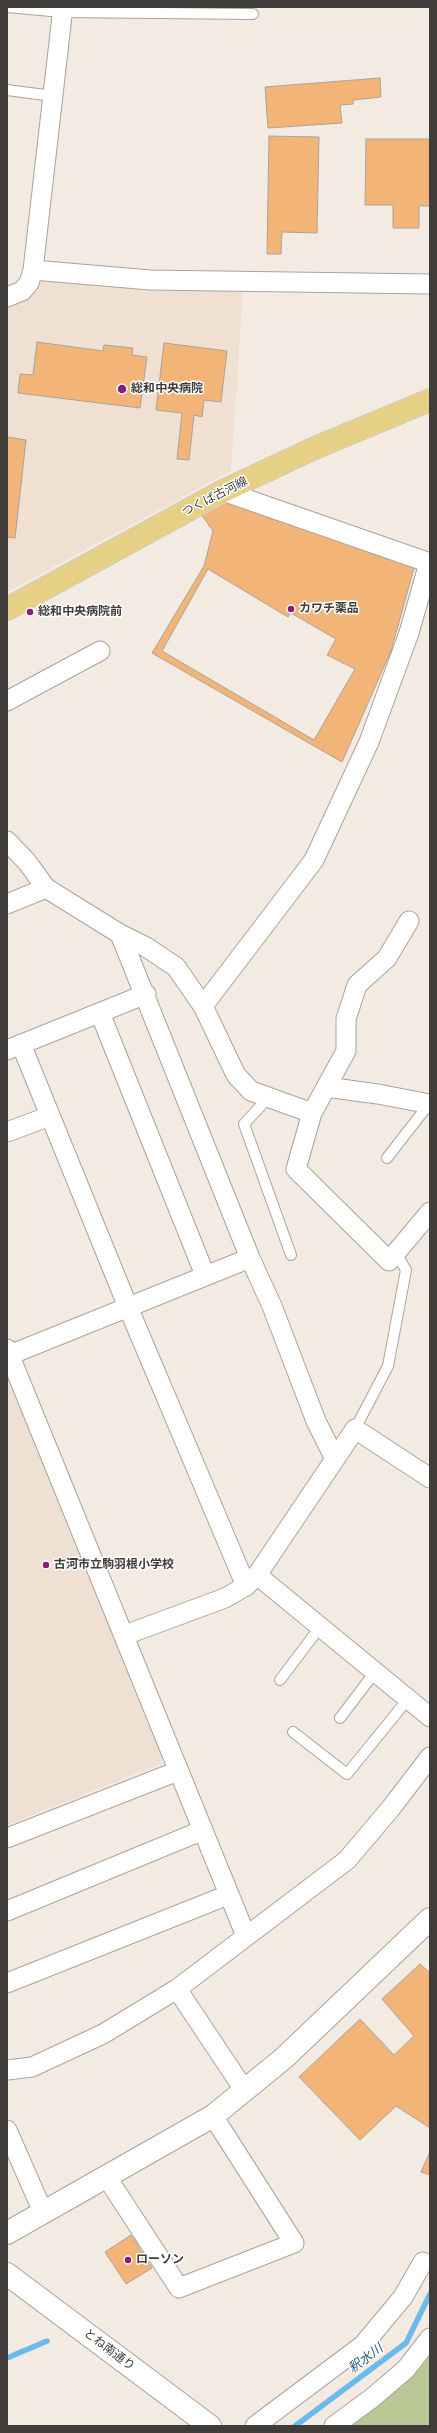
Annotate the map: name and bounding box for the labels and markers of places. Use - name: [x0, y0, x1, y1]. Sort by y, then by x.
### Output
- place label: 総和中央病院: [131, 382, 203, 396]
- marker: 総和中央病院: [116, 383, 128, 395]
- place label: カワチ薬品: [299, 602, 359, 616]
- marker: カワチ薬品: [286, 604, 296, 614]
- place label: 総和中央病院前: [38, 605, 122, 619]
- marker: 総和中央病院前: [25, 607, 35, 617]
- place label: 古河市立駒羽根小学校: [54, 1558, 174, 1572]
- marker: 古河市立駒羽根小学校: [41, 1560, 51, 1570]
- place label: ローソン: [136, 2253, 184, 2267]
- marker: ローソン: [123, 2255, 133, 2265]

